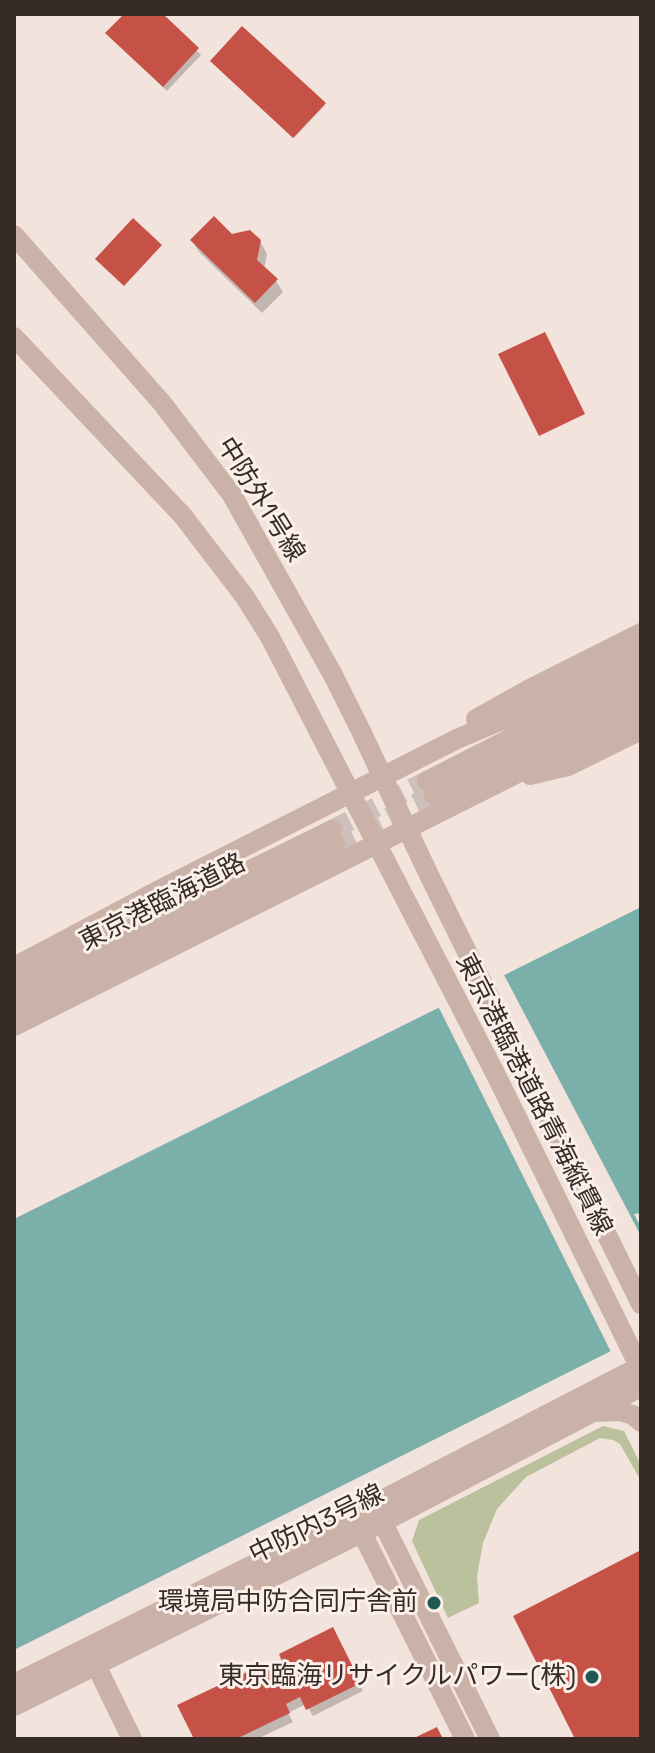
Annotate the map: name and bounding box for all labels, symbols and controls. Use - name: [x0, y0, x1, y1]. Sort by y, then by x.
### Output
- street label: 中防外1号線: [209, 432, 311, 568]
- street label: 東京港臨海道路: [75, 848, 251, 958]
- street label: 東京港臨港道路青海縦貫線: [448, 949, 618, 1241]
- street label: 中防内3号線: [245, 1479, 389, 1571]
- place label: 環境局中防合同庁舎前: [158, 1587, 418, 1619]
- marker: 環境局中防合同庁舎前: [425, 1594, 443, 1612]
- place label: 東京臨海リサイクルパワー(株): [218, 1661, 576, 1693]
- marker: 東京臨海リサイクルパワー(株): [583, 1668, 601, 1686]

